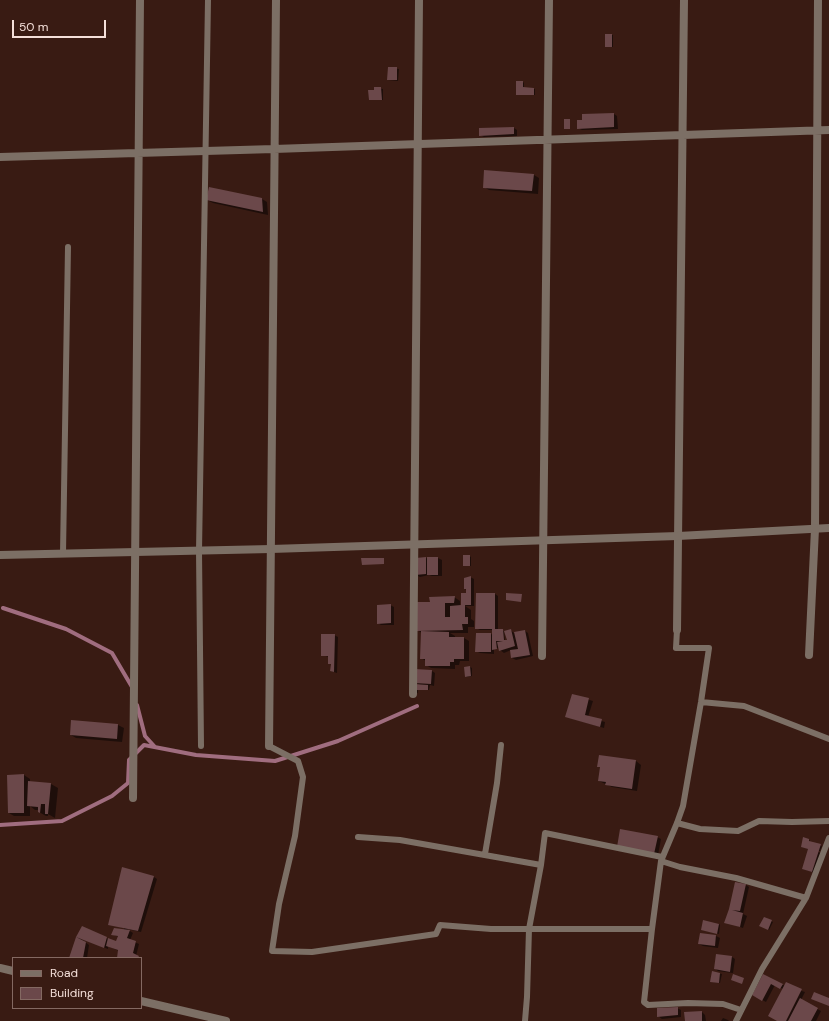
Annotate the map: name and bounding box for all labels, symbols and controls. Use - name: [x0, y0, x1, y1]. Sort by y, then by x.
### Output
- scale bar: [14, 12, 108, 38]
- text: 50 m: [19, 19, 48, 35]
- legend: [12, 957, 142, 1009]
- text: Road: [50, 965, 78, 981]
- text: Building: [50, 985, 94, 1001]

